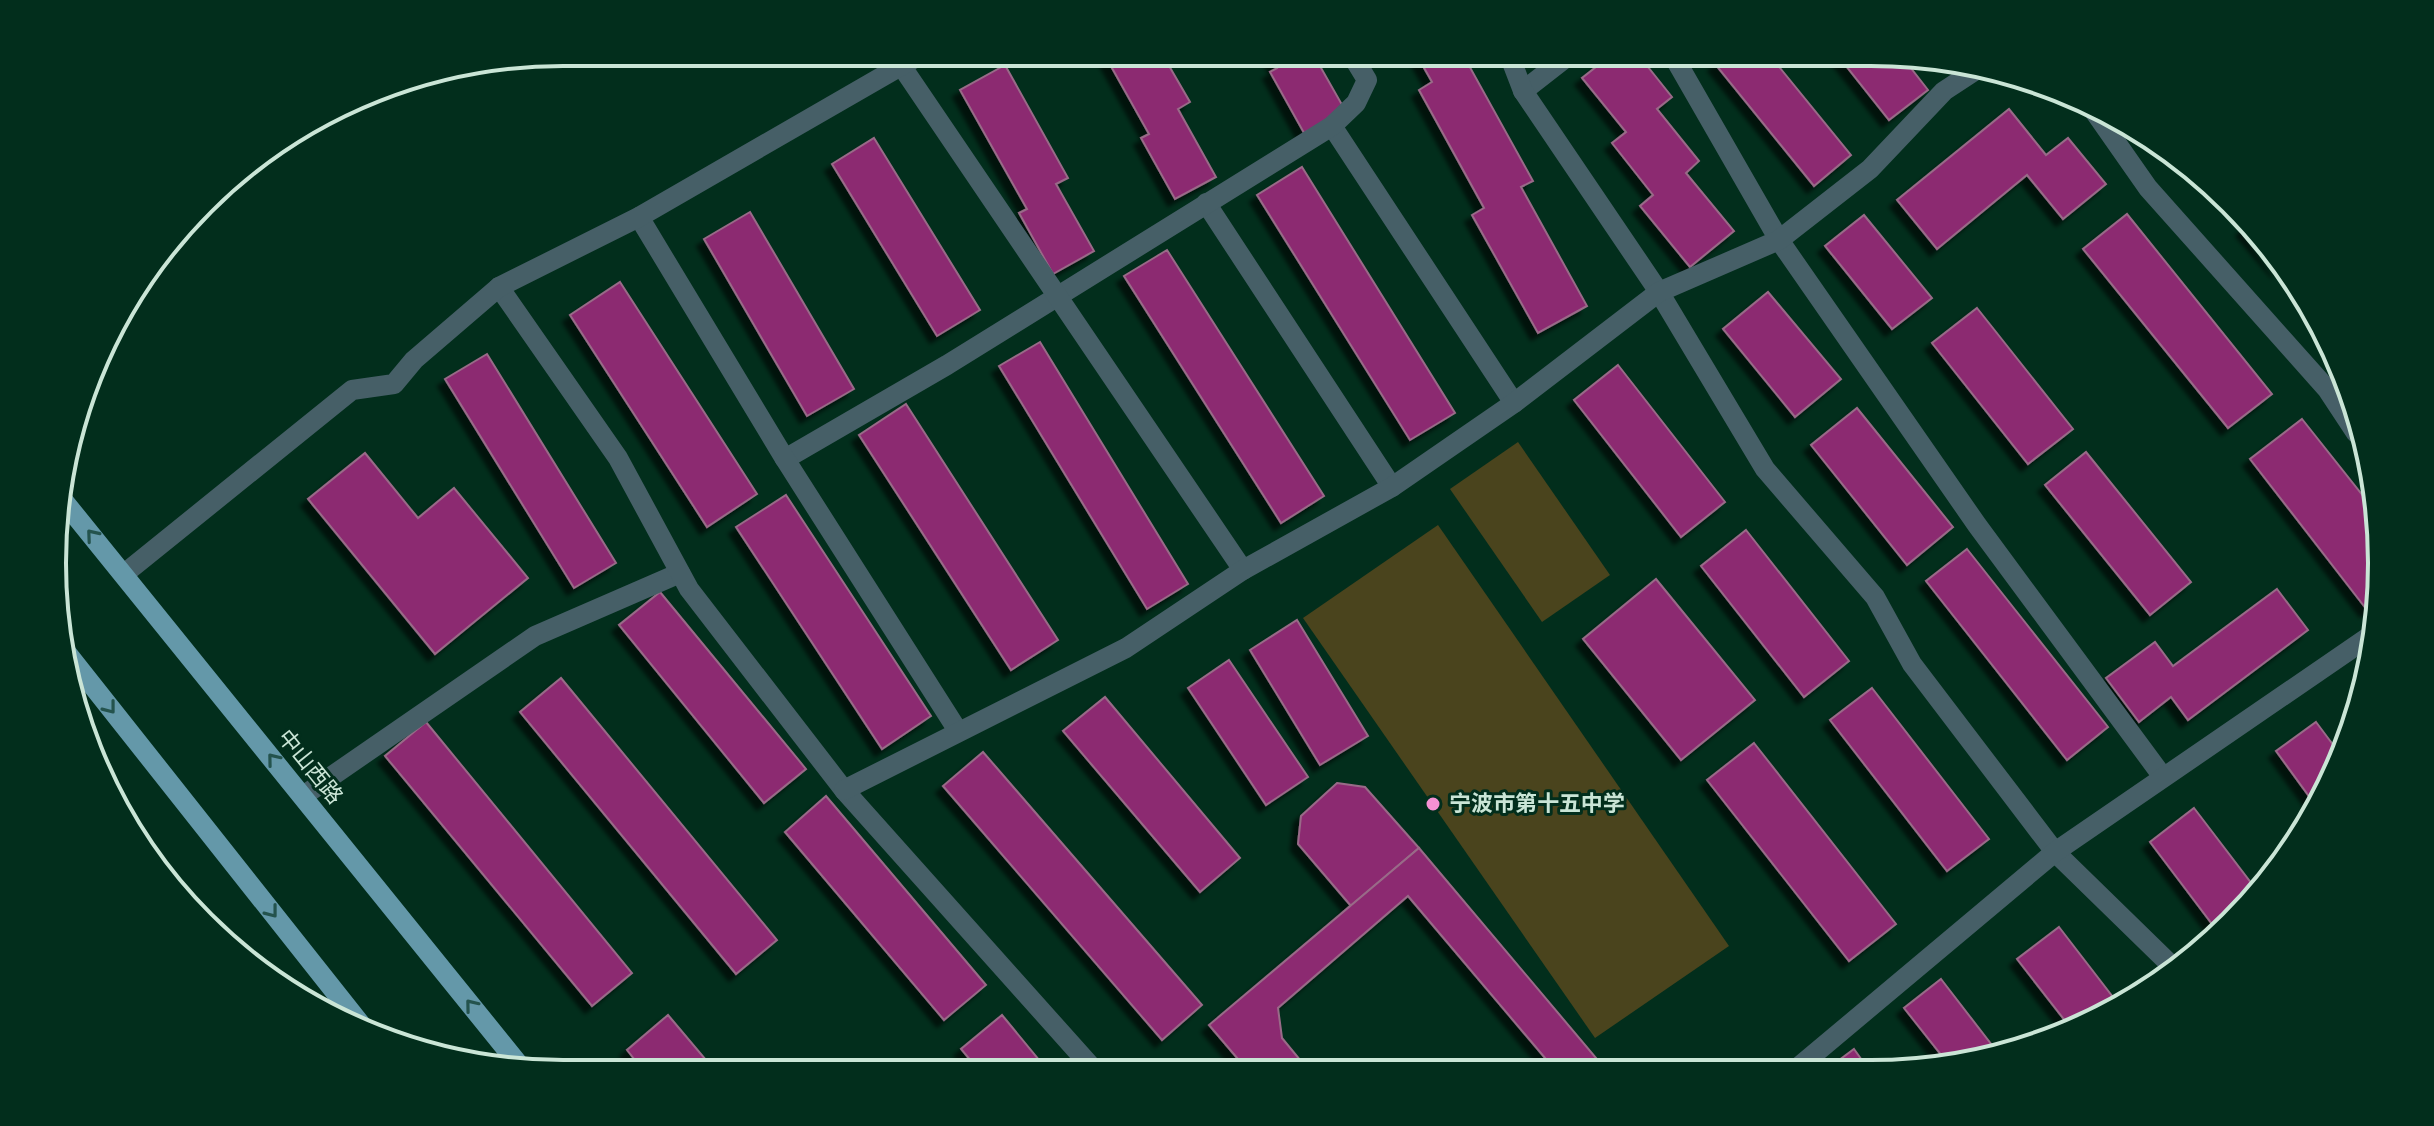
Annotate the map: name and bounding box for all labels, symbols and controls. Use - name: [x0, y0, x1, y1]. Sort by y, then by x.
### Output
- one-way arrow: [87, 530, 102, 544]
- one-way arrow: [101, 699, 115, 714]
- street label: 中山西路: [272, 725, 348, 809]
- one-way arrow: [268, 754, 283, 768]
- place label: 宁波市第十五中学: [1449, 791, 1625, 817]
- marker: 宁波市第十五中学: [1424, 795, 1442, 813]
- one-way arrow: [262, 903, 277, 917]
- one-way arrow: [467, 999, 481, 1014]

